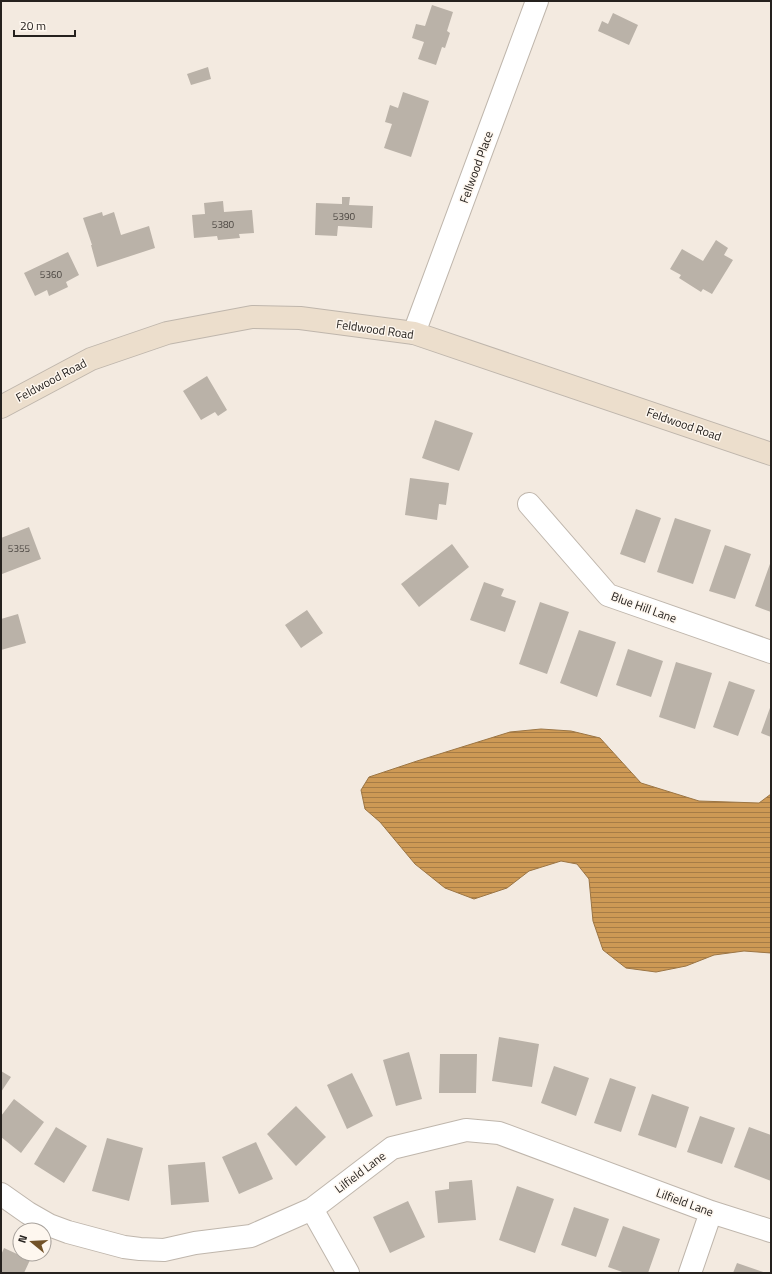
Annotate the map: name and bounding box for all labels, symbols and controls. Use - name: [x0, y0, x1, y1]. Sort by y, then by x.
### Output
- scale bar: [14, 12, 75, 38]
- text: 20 m: [20, 16, 46, 35]
- street label: Fellwood Place: [454, 128, 498, 206]
- house number: 5390: [333, 209, 356, 224]
- house number: 5380: [212, 217, 235, 232]
- house number: 5360: [40, 267, 63, 282]
- street label: Feldwood Road: [335, 314, 415, 344]
- street label: Feldwood Road: [12, 353, 90, 407]
- street label: Feldwood Road: [644, 402, 724, 446]
- house number: 5355: [8, 541, 31, 556]
- street label: Blue Hill Lane: [609, 586, 679, 628]
- street label: Lilfield Lane: [330, 1146, 390, 1198]
- street label: Lilfield Lane: [654, 1183, 716, 1221]
- north arrow: [12, 1222, 52, 1262]
- text: N: [14, 1233, 31, 1245]

